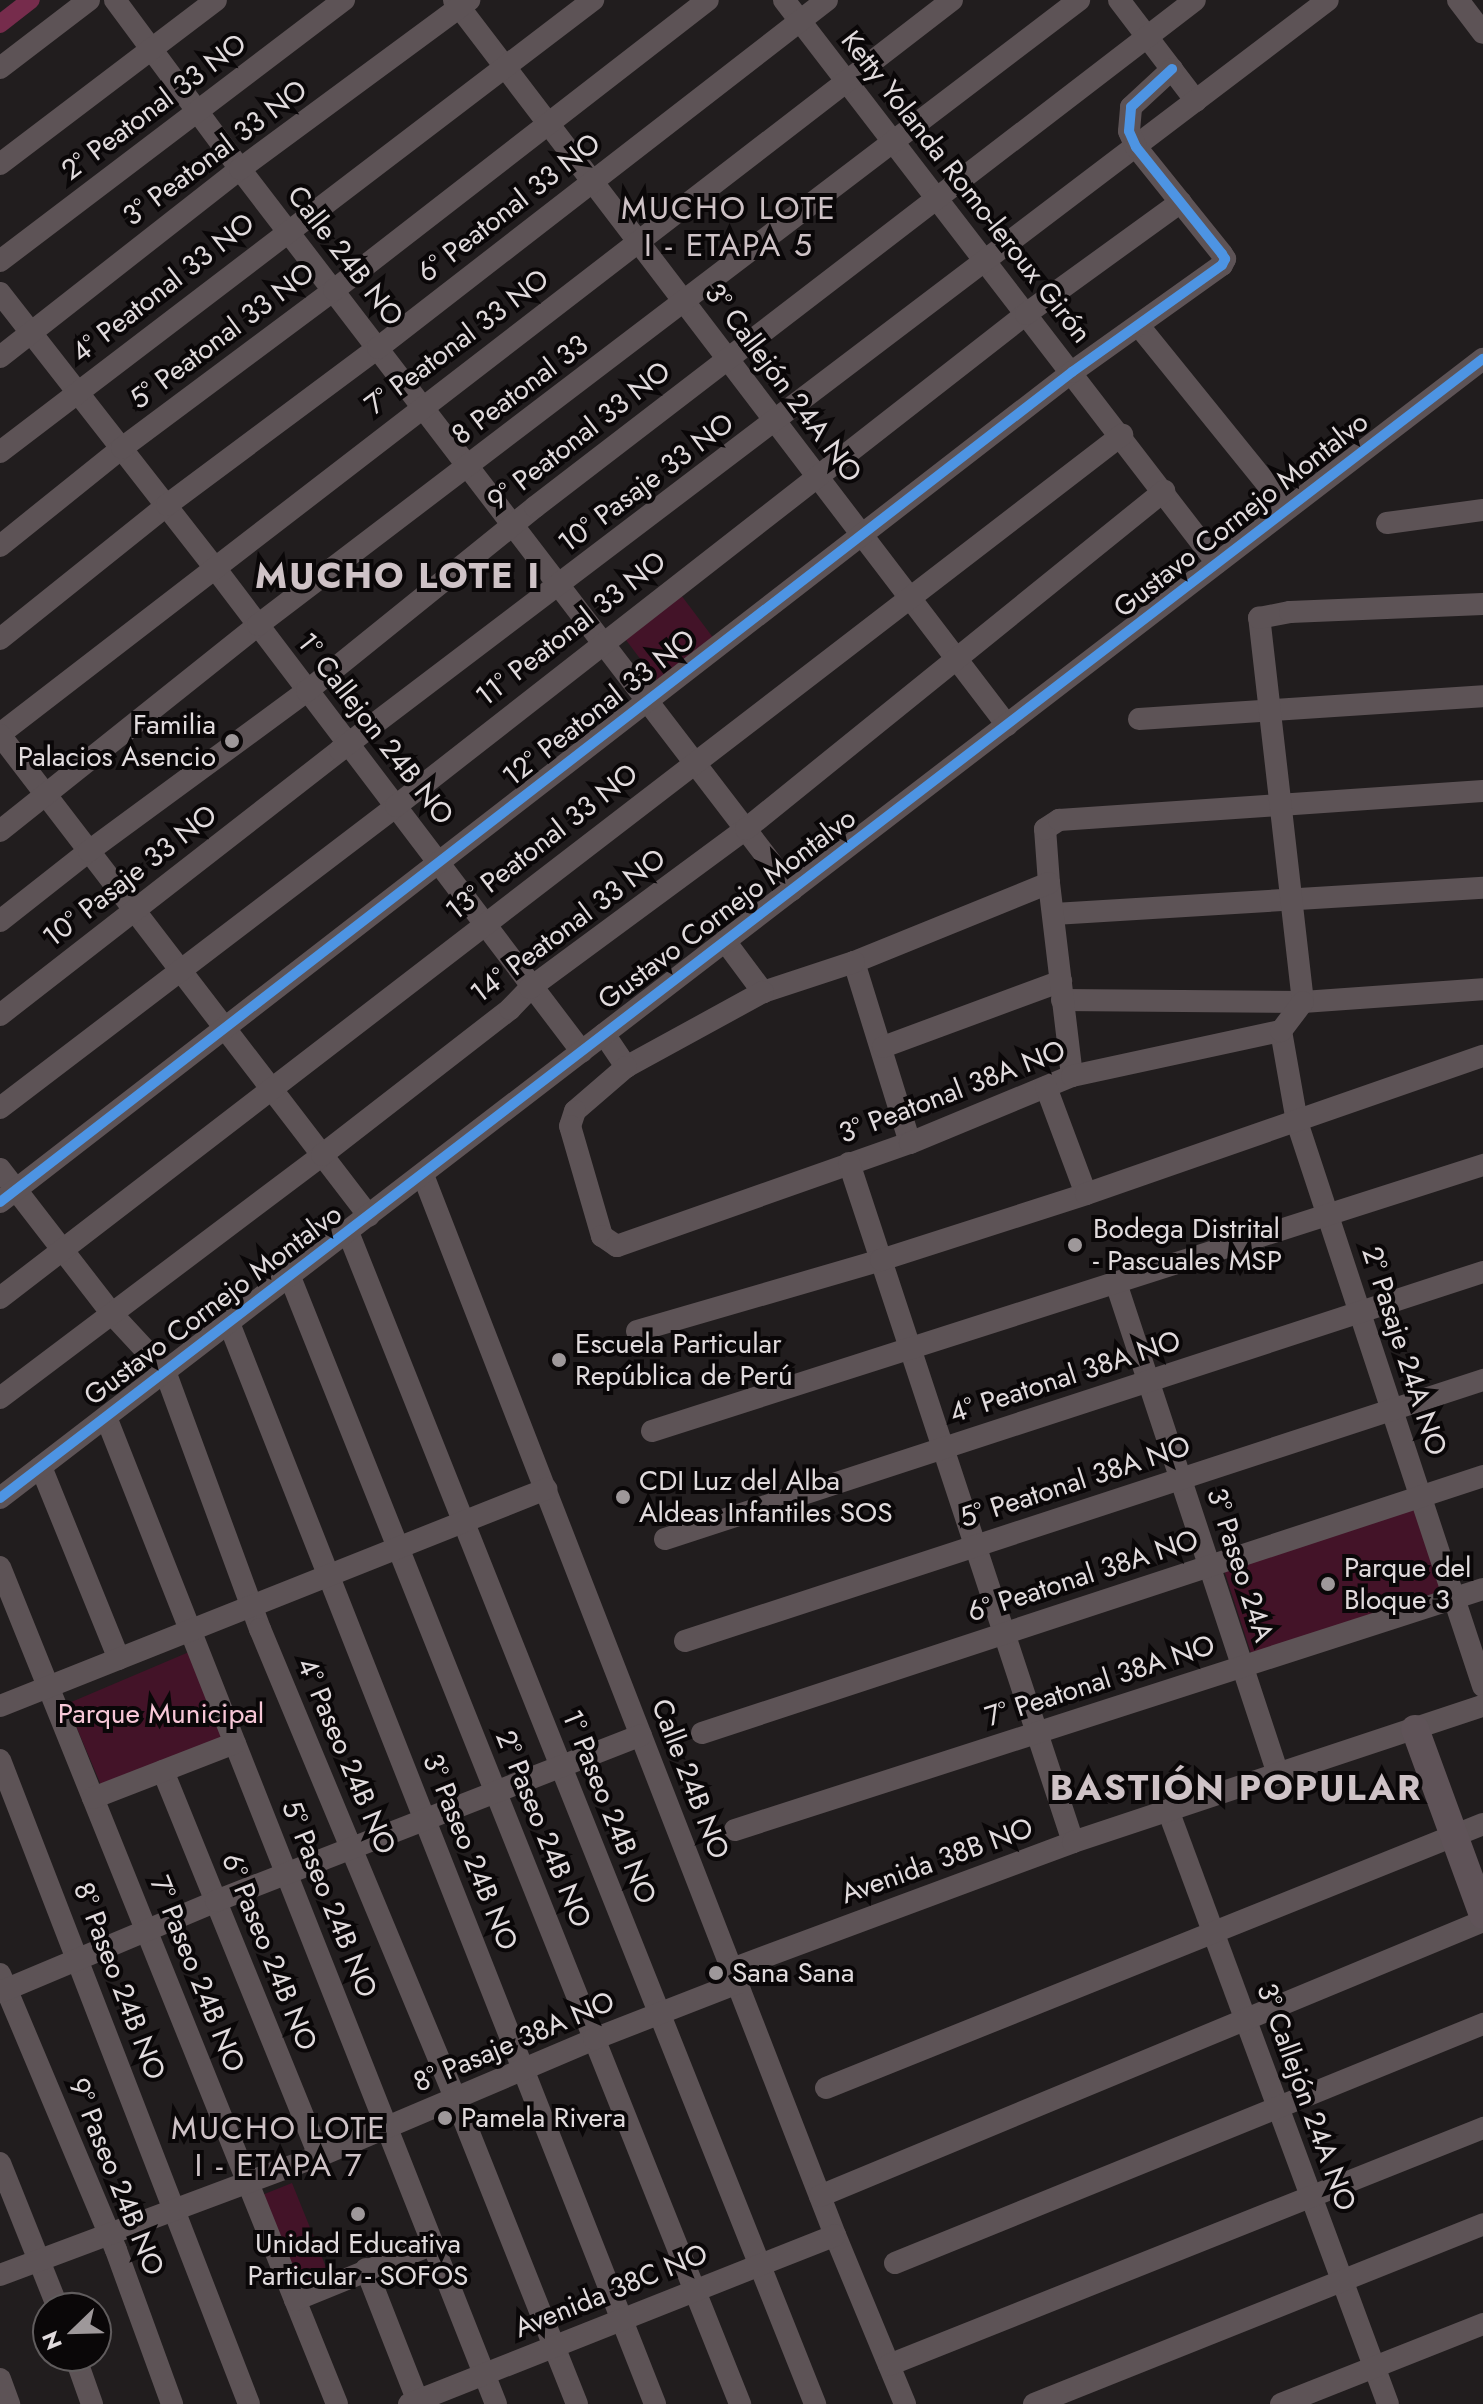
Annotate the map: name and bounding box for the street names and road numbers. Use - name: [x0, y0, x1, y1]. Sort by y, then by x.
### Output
- street label: Ketty Yolanda Romo-leroux Girón: [834, 24, 1098, 350]
- street label: 2° Peatonal 33 NO: [55, 27, 253, 187]
- street label: 3° Peatonal 33 NO: [116, 73, 314, 233]
- street label: 6° Peatonal 33 NO: [411, 126, 607, 290]
- street label: Calle 24B NO: [280, 179, 410, 333]
- street label: 4° Peatonal 33 NO: [65, 206, 261, 370]
- street label: 5° Peatonal 33 NO: [123, 256, 321, 416]
- street label: 7° Peatonal 33 NO: [359, 262, 555, 422]
- street label: 3° Callejón 24A NO: [697, 277, 869, 489]
- street label: 8 Peatonal 33: [445, 328, 595, 452]
- street label: 9° Peatonal 33 NO: [481, 354, 677, 518]
- street label: Gustavo Cornejo Montalvo: [1107, 405, 1375, 625]
- street label: 10° Pasaje 33 NO: [552, 406, 740, 560]
- street label: 11° Peatonal 33 NO: [469, 544, 673, 714]
- street label: 12° Peatonal 33 NO: [496, 622, 702, 794]
- street label: 1° Callejon 24B NO: [290, 626, 460, 832]
- street label: 13° Peatonal 33 NO: [439, 757, 645, 927]
- street label: 10° Pasaje 33 NO: [37, 798, 223, 954]
- street label: Gustavo Cornejo Montalvo: [592, 801, 862, 1017]
- street label: 14° Peatonal 33 NO: [464, 842, 672, 1010]
- street label: 3° Peatonal 38A NO: [834, 1033, 1070, 1151]
- street label: Gustavo Cornejo Montalvo: [78, 1197, 348, 1413]
- street label: 2° Pasaje 24A NO: [1354, 1242, 1454, 1460]
- street label: 4° Peatonal 38A NO: [945, 1324, 1185, 1430]
- street label: 5° Peatonal 38A NO: [956, 1429, 1194, 1535]
- street label: 3° Paseo 24A: [1199, 1484, 1281, 1646]
- street label: 6º Peatonal 38A NO: [963, 1523, 1203, 1629]
- street label: 7° Peatonal 38A NO: [981, 1628, 1219, 1734]
- street label: 4° Paseo 24B NO: [290, 1653, 402, 1859]
- street label: Calle 24B NO: [644, 1694, 736, 1864]
- street label: 1° Paseo 24B NO: [555, 1705, 663, 1909]
- street label: 2° Paseo 24B NO: [488, 1726, 598, 1932]
- street label: 3° Paseo 24B NO: [415, 1749, 525, 1955]
- street label: 5° Paseo 24B NO: [274, 1796, 384, 2002]
- street label: Avenida 38B NO: [837, 1811, 1037, 1911]
- street label: 6° Paseo 24B NO: [214, 1848, 324, 2056]
- street label: 7° Paseo 24B NO: [142, 1871, 252, 2077]
- street label: 8° Paseo 24B NO: [66, 1877, 172, 2085]
- street label: 3° Callejón 24A NO: [1249, 1979, 1363, 2215]
- street label: 8° Pasaje 38A NO: [409, 1985, 619, 2099]
- street label: 9° Paseo 24B NO: [61, 2073, 171, 2281]
- street label: Avenida 38C NO: [510, 2237, 712, 2345]

